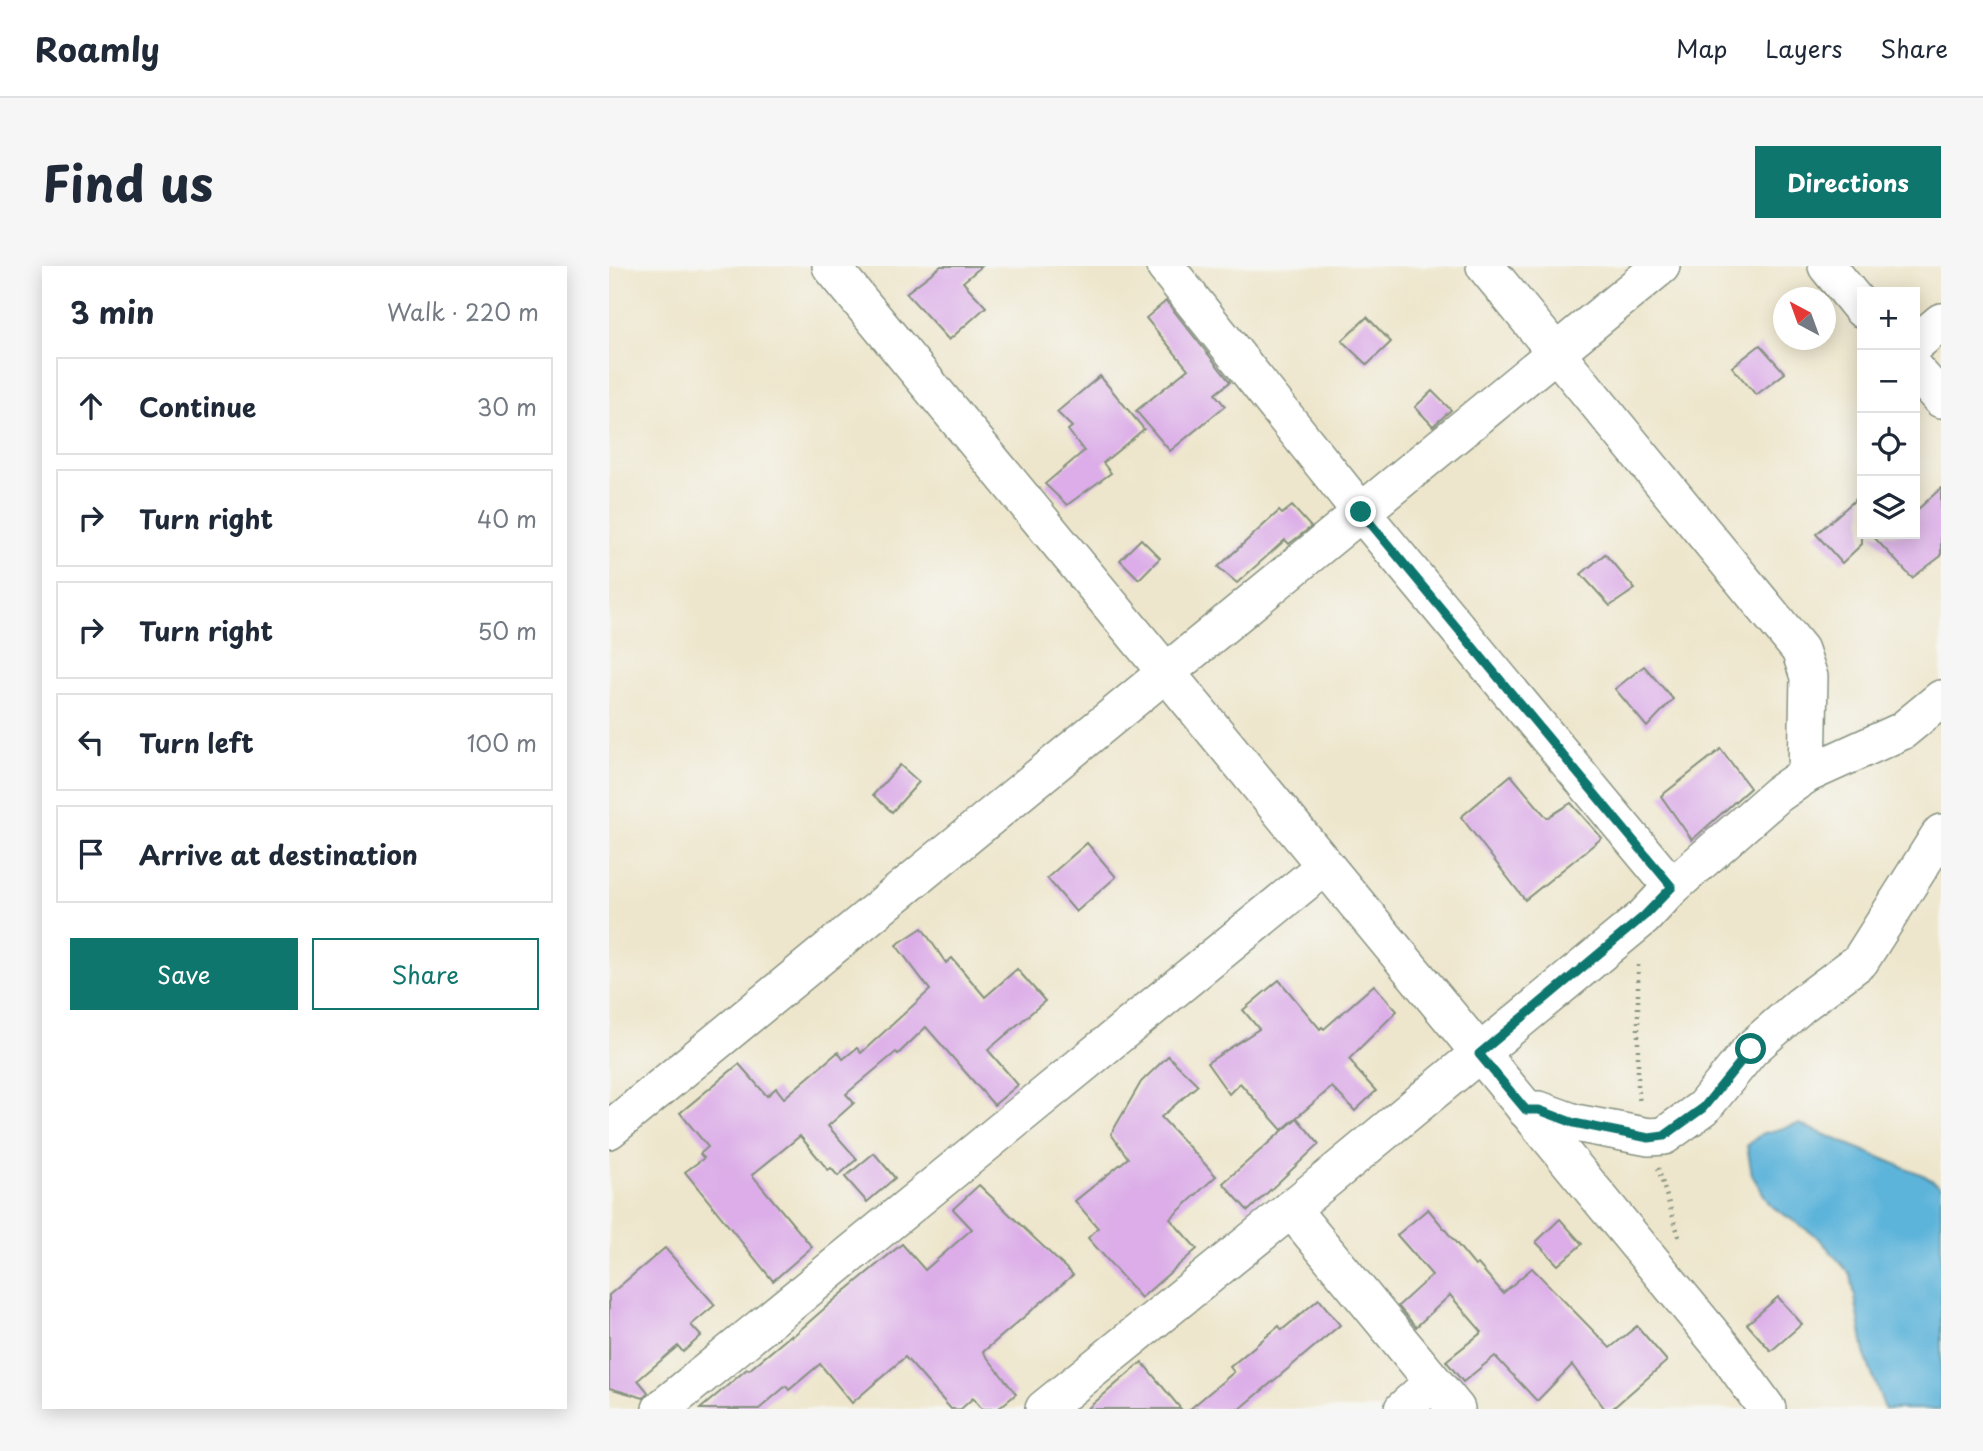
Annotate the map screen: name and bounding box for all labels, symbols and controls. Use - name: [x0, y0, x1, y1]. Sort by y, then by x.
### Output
- text: Roamly: [35, 23, 160, 73]
- text: Map: [1676, 30, 1727, 66]
- text: Layers: [1765, 30, 1842, 66]
- text: Share: [1880, 30, 1948, 66]
- text: Find us: [42, 145, 213, 219]
- button: Directions: [1755, 146, 1941, 218]
- north arrow: [1773, 287, 1836, 350]
- map controls: [1857, 287, 1920, 539]
- button: +: [1857, 287, 1920, 350]
- text: 3 min: [70, 289, 155, 334]
- text: Walk · 220 m: [387, 294, 539, 329]
- button: −: [1857, 350, 1920, 413]
- icon: ahead: [72, 387, 110, 425]
- text: Continue: [139, 387, 256, 426]
- text: 30 m: [476, 389, 537, 424]
- button: locate: [1857, 413, 1920, 476]
- button: layers: [1857, 476, 1920, 539]
- route end: [1345, 496, 1376, 527]
- icon: right: [72, 499, 110, 537]
- text: Turn right: [139, 499, 273, 538]
- text: 40 m: [477, 501, 537, 536]
- icon: right: [72, 611, 110, 649]
- text: Turn right: [139, 611, 273, 650]
- text: 50 m: [477, 613, 537, 648]
- icon: left: [72, 723, 110, 761]
- text: Turn left: [139, 723, 254, 762]
- text: 100 m: [467, 725, 537, 760]
- icon: arrive: [72, 835, 110, 873]
- text: Arrive at destination: [139, 835, 418, 874]
- button: Save: [70, 938, 298, 1010]
- button: Share: [312, 938, 539, 1010]
- route start: [1735, 1033, 1766, 1064]

